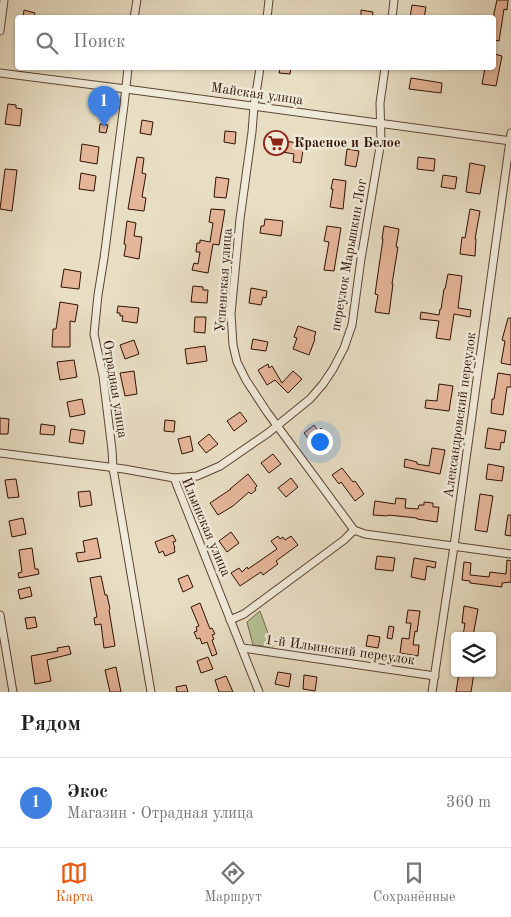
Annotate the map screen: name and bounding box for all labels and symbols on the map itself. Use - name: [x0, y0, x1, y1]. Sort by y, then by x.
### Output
- street label: Майская улица: [210, 81, 304, 107]
- pin: 1: [88, 86, 120, 127]
- supermarket icon: Красное и Белое: [263, 130, 289, 156]
- place label: Красное и Белое: [294, 136, 401, 150]
- street label: переулок Марышкин Лог: [329, 178, 369, 332]
- street label: Успенская улица: [213, 228, 235, 332]
- street label: Александровский переулок: [441, 331, 479, 499]
- street label: Отрадная улица: [100, 339, 130, 439]
- your location: [307, 429, 333, 455]
- street label: Ильинская улица: [179, 476, 233, 579]
- street label: 1-й Ильинский переулок: [264, 633, 416, 667]

